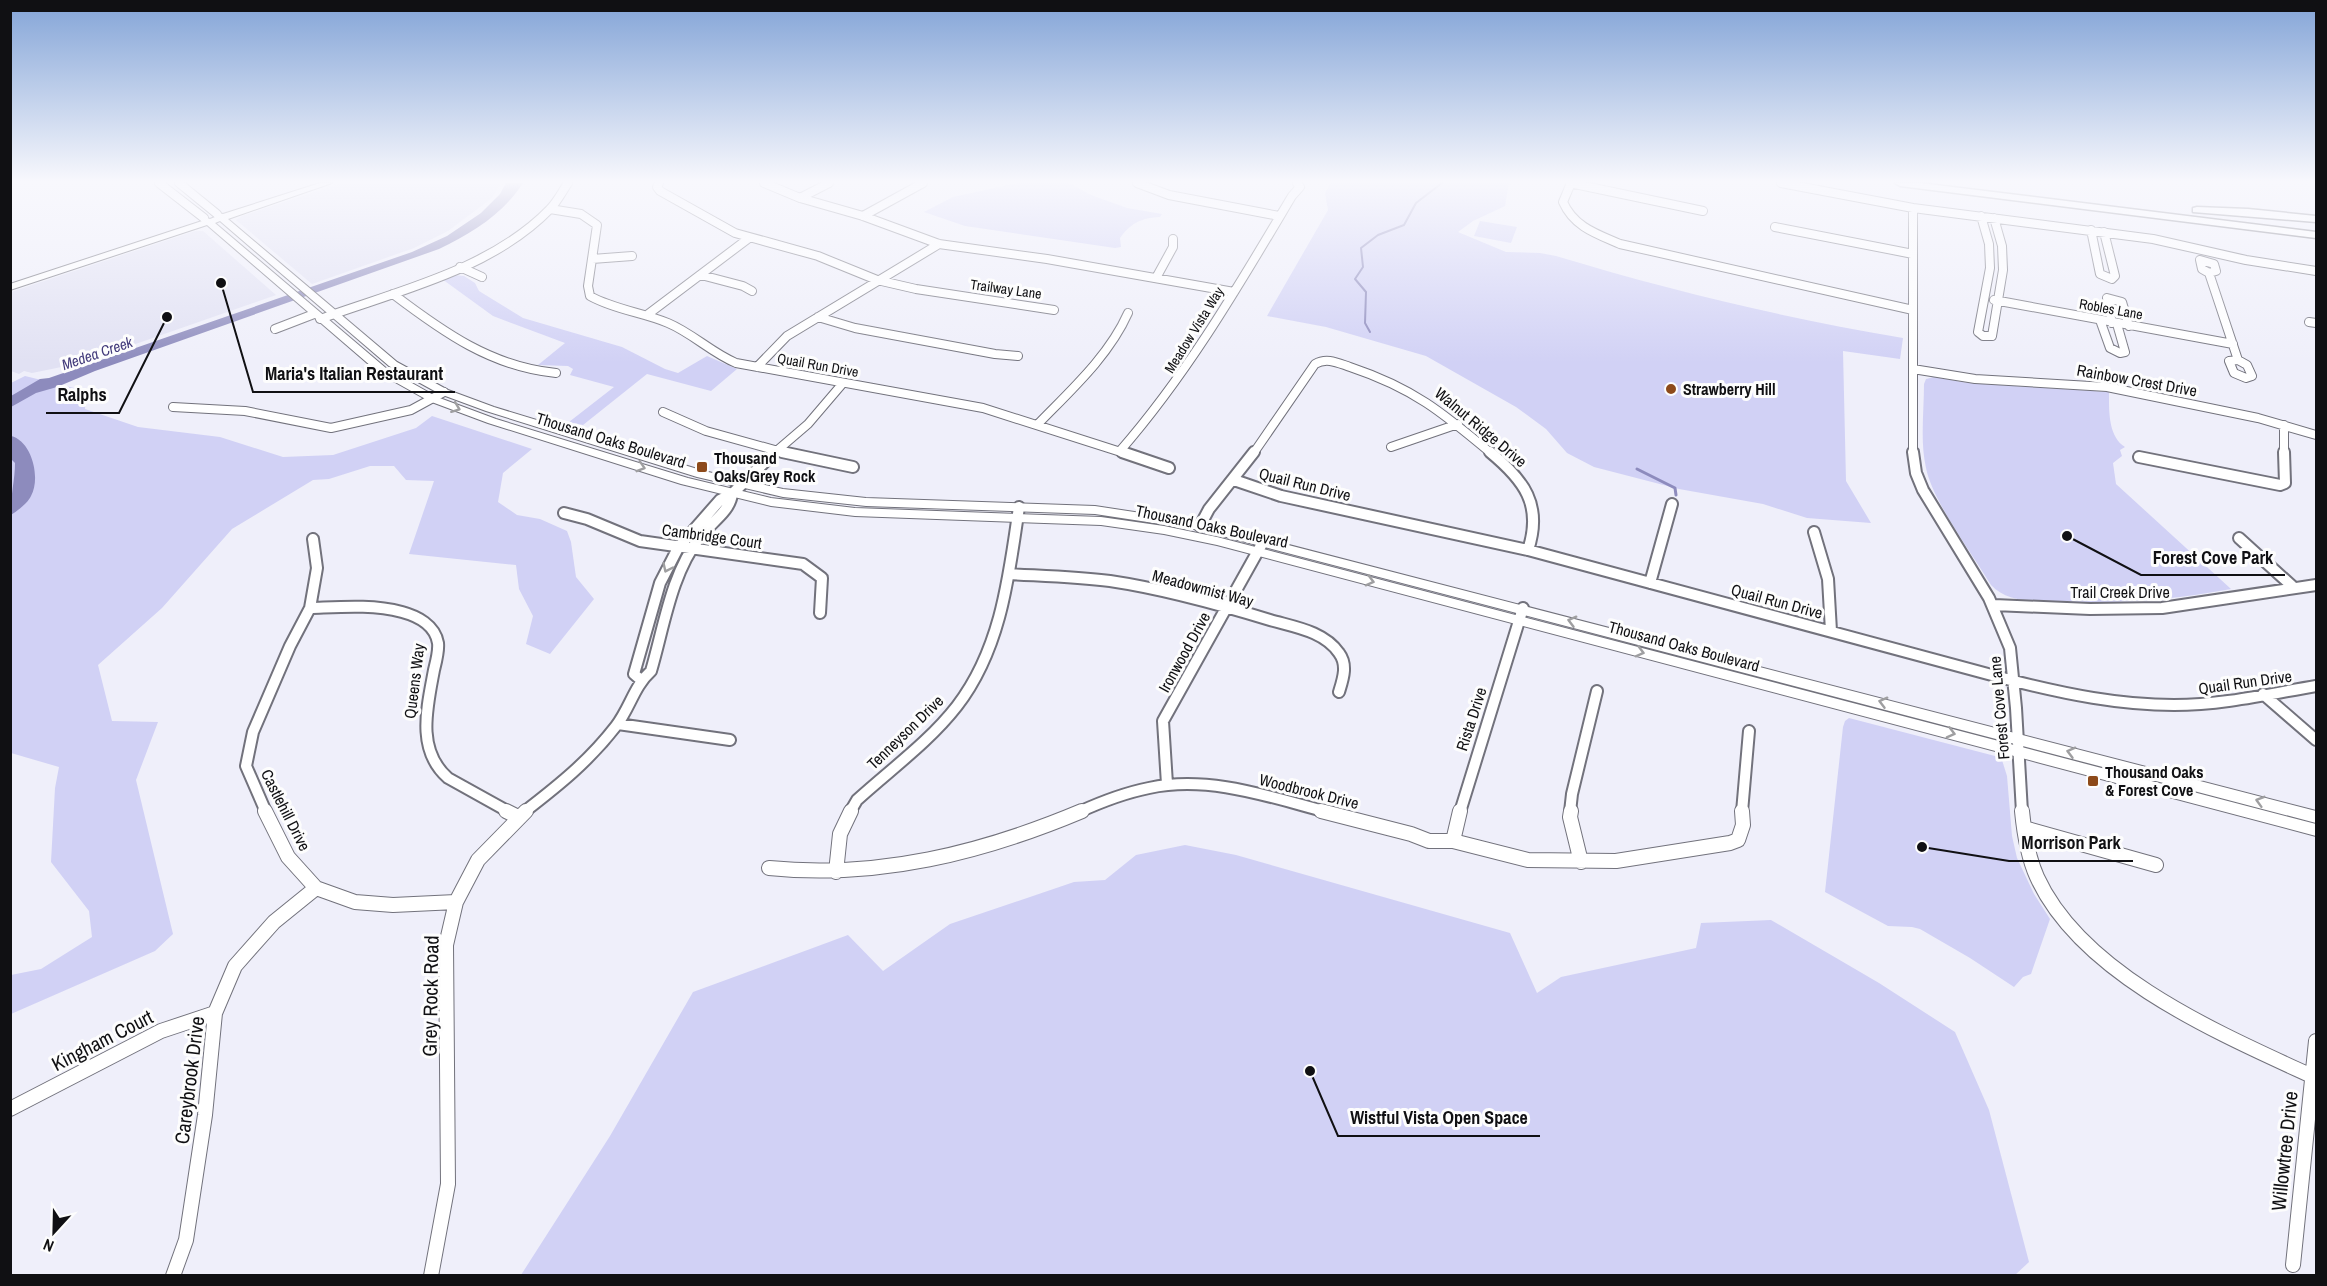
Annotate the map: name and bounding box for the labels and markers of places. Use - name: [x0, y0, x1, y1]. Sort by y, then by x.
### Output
- callout: Maria's Italian Restaurant: [253, 356, 455, 392]
- callout: Ralphs: [46, 377, 119, 413]
- place label: Strawberry Hill: [1683, 378, 1776, 400]
- marker: Strawberry Hill: [1664, 382, 1678, 396]
- place label: Thousand Oaks/Grey Rock: [714, 447, 816, 487]
- marker: Thousand Oaks/Grey Rock: [695, 460, 709, 474]
- callout: Forest Cove Park: [2141, 539, 2285, 575]
- place label: Thousand Oaks & Forest Cove: [2105, 761, 2203, 801]
- marker: Thousand Oaks & Forest Cove: [2086, 774, 2100, 788]
- callout: Morrison Park: [2009, 825, 2133, 861]
- callout: Wistful Vista Open Space: [1338, 1100, 1540, 1136]

